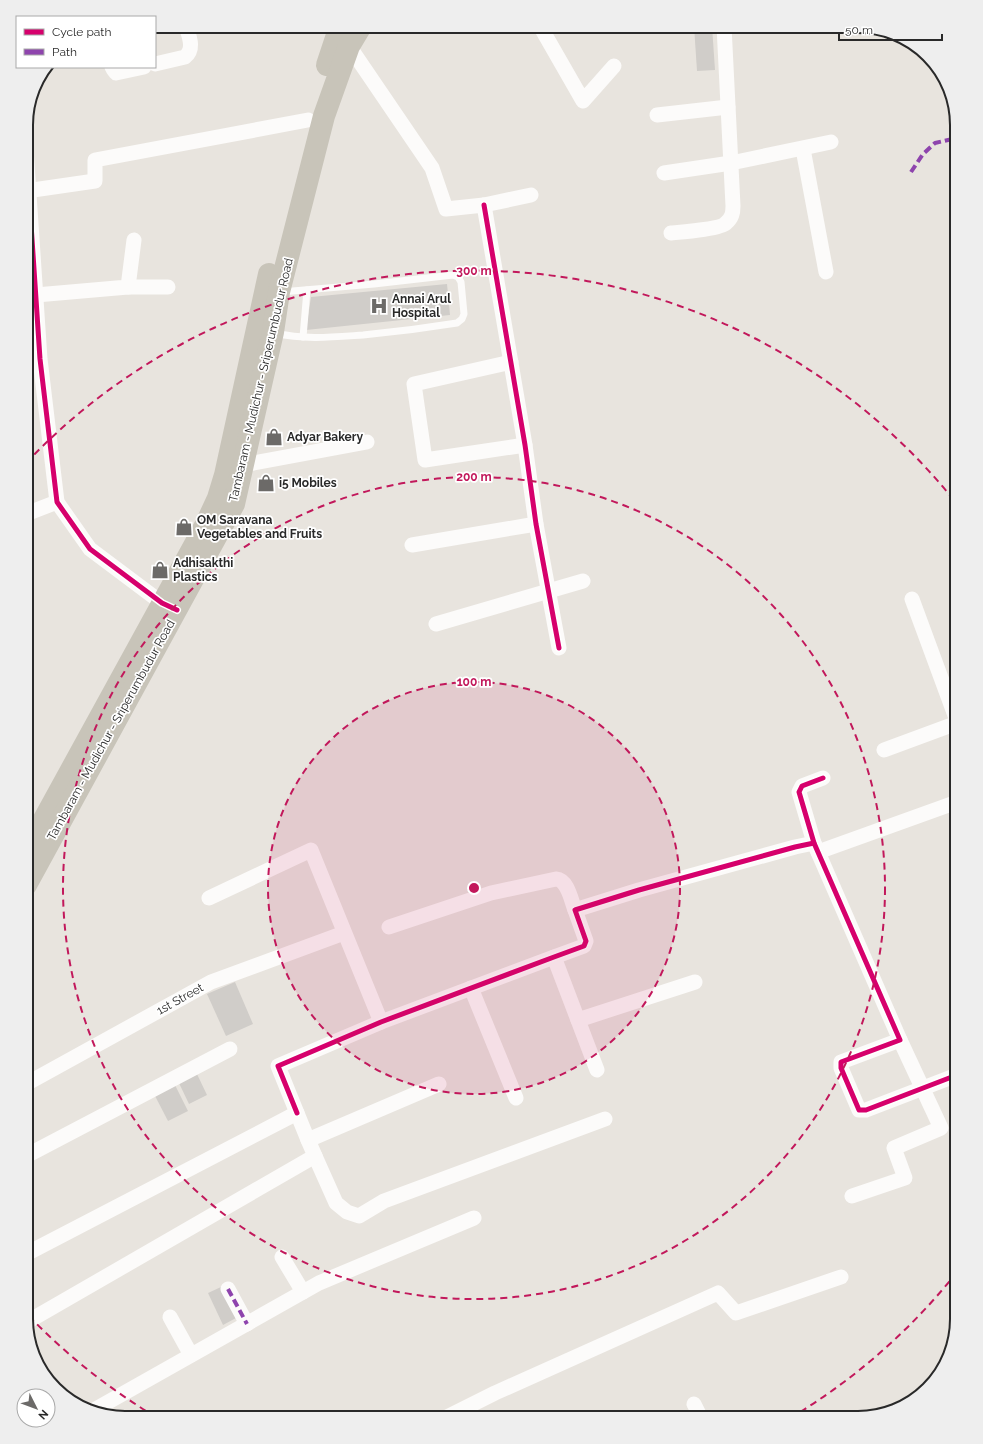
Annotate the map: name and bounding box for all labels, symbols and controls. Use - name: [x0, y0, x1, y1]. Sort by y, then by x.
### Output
- legend: [16, 16, 156, 68]
- scale bar: [839, 16, 942, 42]
- text: 50 m: [845, 23, 873, 37]
- text: Cycle path: [52, 25, 111, 39]
- text: Path: [52, 45, 77, 59]
- street label: Tambaram - Mudichur - Sriperumbudur Road: [226, 257, 296, 503]
- text: 300 m: [456, 264, 492, 278]
- place label: Annai Arul Hospital: [392, 292, 451, 320]
- hospital icon: Annai Arul Hospital: [369, 296, 389, 316]
- shop icon: Adyar Bakery: [264, 427, 284, 447]
- place label: Adyar Bakery: [287, 430, 363, 444]
- text: 200 m: [456, 470, 492, 484]
- shop icon: i5 Mobiles: [256, 473, 276, 493]
- place label: i5 Mobiles: [279, 476, 337, 490]
- place label: OM Saravana Vegetables and Fruits: [197, 513, 322, 541]
- shop icon: OM Saravana Vegetables and Fruits: [174, 517, 194, 537]
- place label: Adhisakthi Plastics: [173, 556, 233, 584]
- shop icon: Adhisakthi Plastics: [150, 560, 170, 580]
- street label: Tambaram - Mudichur - Sriperumbudur Road: [44, 617, 178, 843]
- text: 100 m: [457, 675, 491, 689]
- centre of rings: [467, 881, 481, 895]
- street label: 1st Street: [154, 980, 206, 1018]
- north arrow: [16, 1388, 56, 1428]
- text: N: [35, 1407, 51, 1422]

